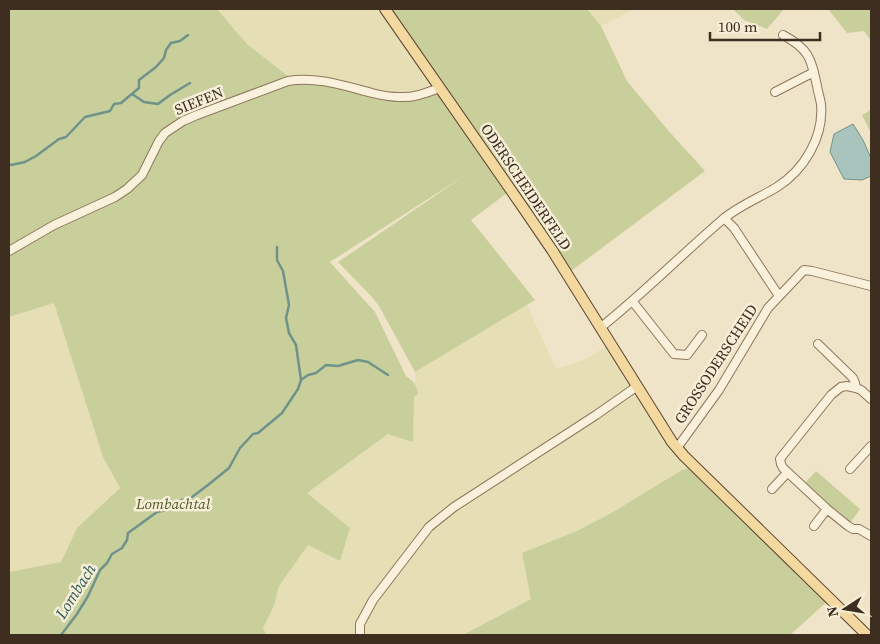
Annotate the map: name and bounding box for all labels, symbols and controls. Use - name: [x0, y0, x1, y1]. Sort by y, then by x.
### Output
- scale bar: [710, 10, 820, 42]
- text: 100 m: [718, 16, 758, 37]
- street label: SIEFEN: [171, 81, 226, 120]
- street label: ODERSCHEIDERFELD: [476, 119, 577, 254]
- street label: GROSSODERSCHEID: [669, 300, 762, 428]
- park label: Lombachtal: [135, 493, 211, 514]
- water label: Lombach: [49, 559, 101, 624]
- north arrow: [820, 584, 870, 634]
- text: N: [821, 605, 843, 619]

